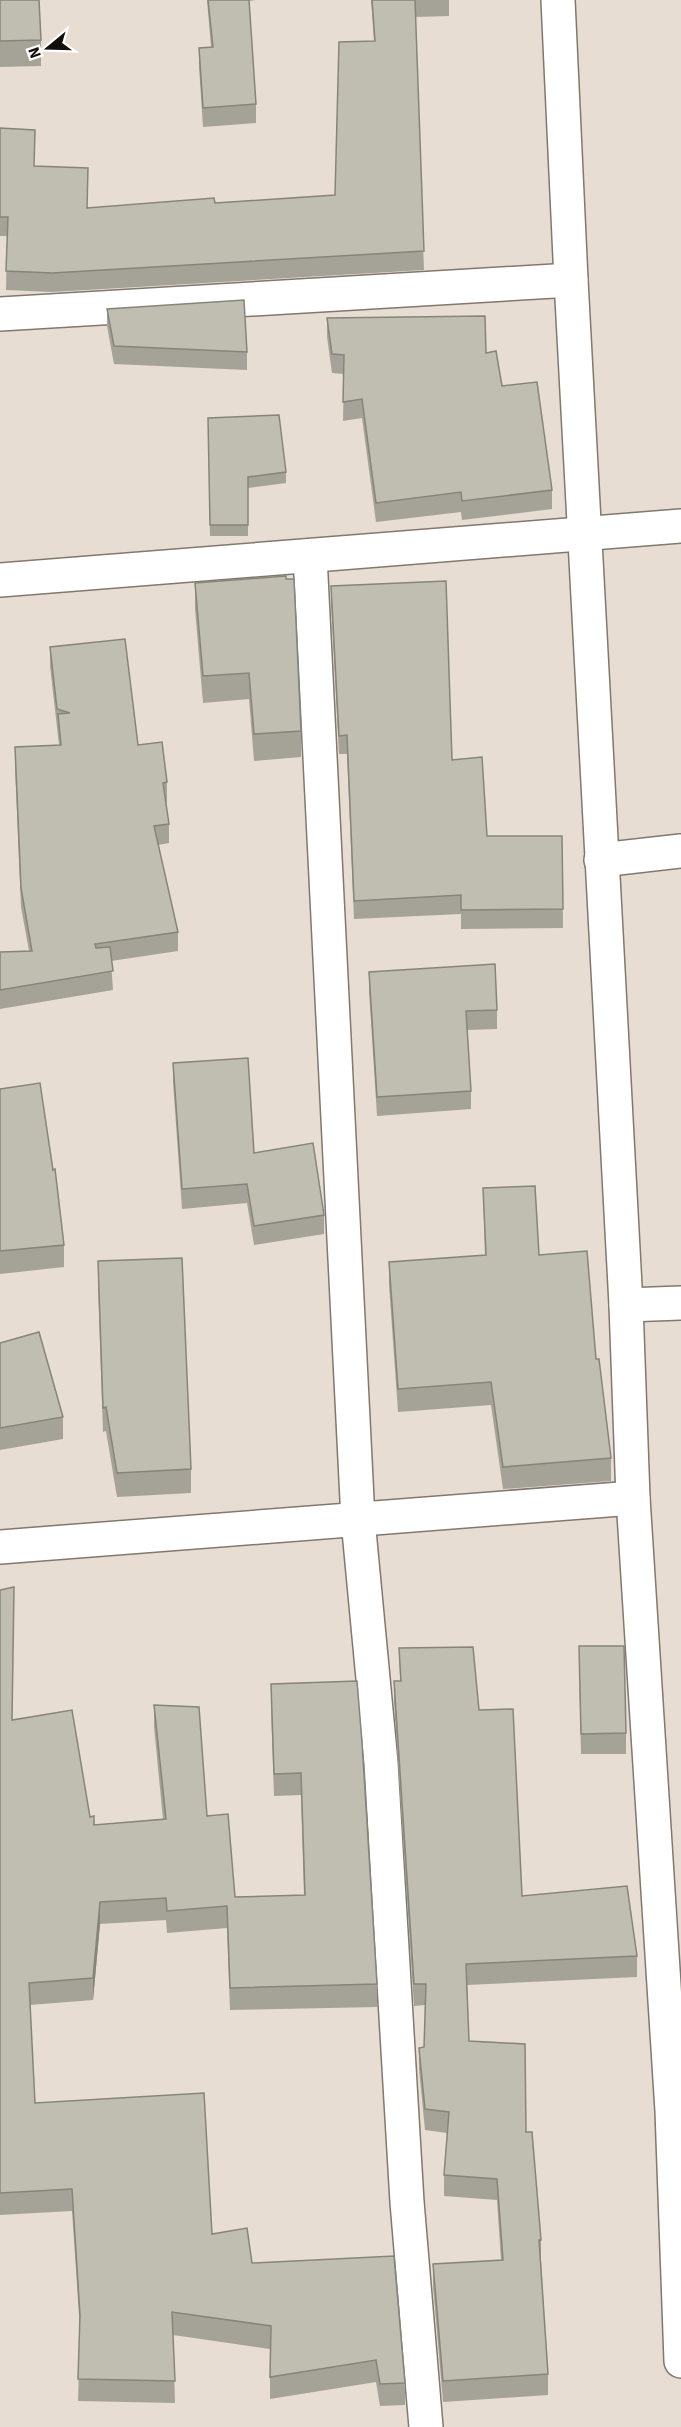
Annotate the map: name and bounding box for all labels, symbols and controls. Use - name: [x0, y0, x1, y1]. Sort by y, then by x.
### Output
- north arrow: [18, 18, 78, 78]
- text: N: [23, 44, 47, 61]

